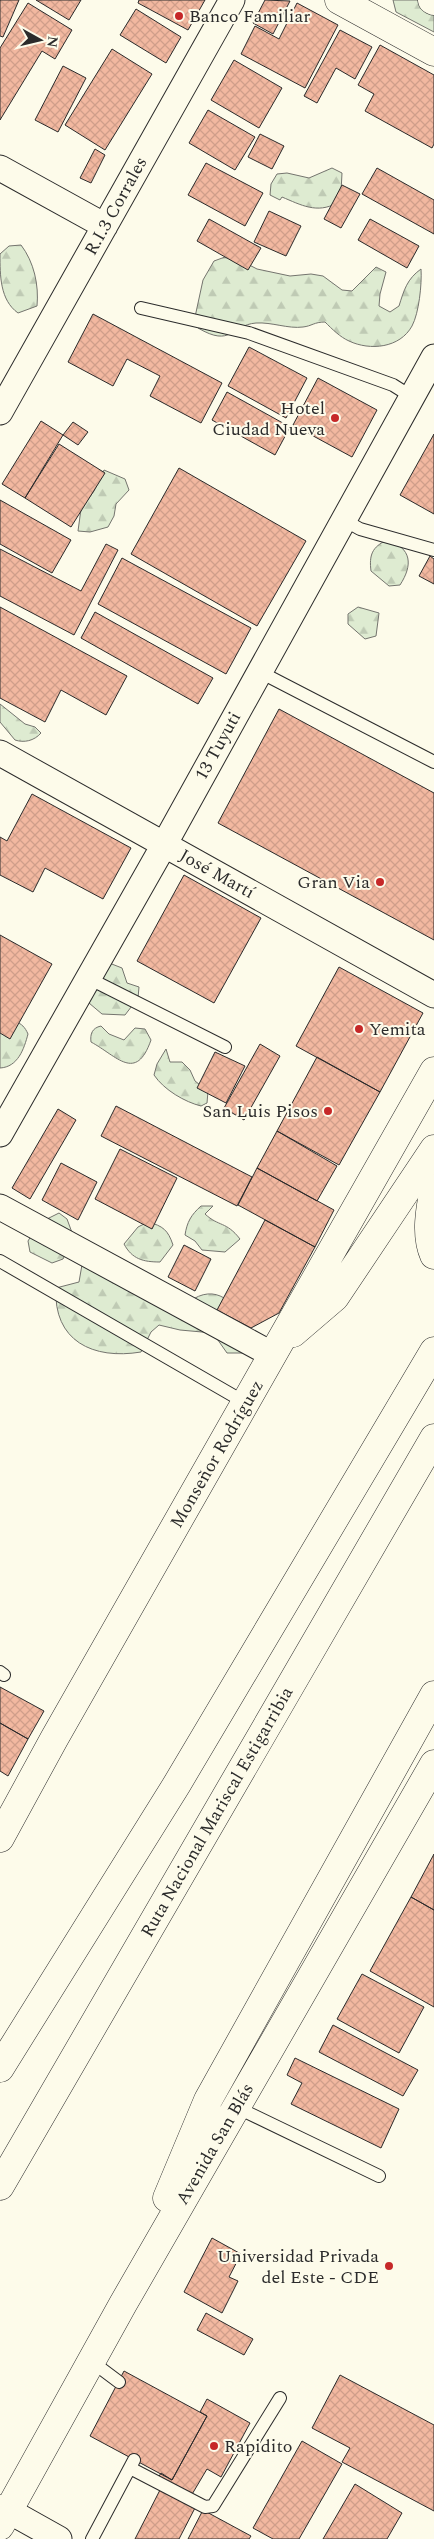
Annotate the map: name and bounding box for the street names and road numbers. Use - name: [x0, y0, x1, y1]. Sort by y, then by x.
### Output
- street label: R.I.3 Corrales: [78, 152, 154, 260]
- street label: 13 Tuyuti: [188, 707, 248, 785]
- street label: José Martí: [174, 842, 261, 906]
- street label: Monseñor Rodríguez: [163, 1375, 271, 1533]
- street label: Ruta Nacional Mariscal Estigarribia: [134, 1681, 300, 1942]
- street label: Avenida San Blás: [169, 2078, 261, 2210]

